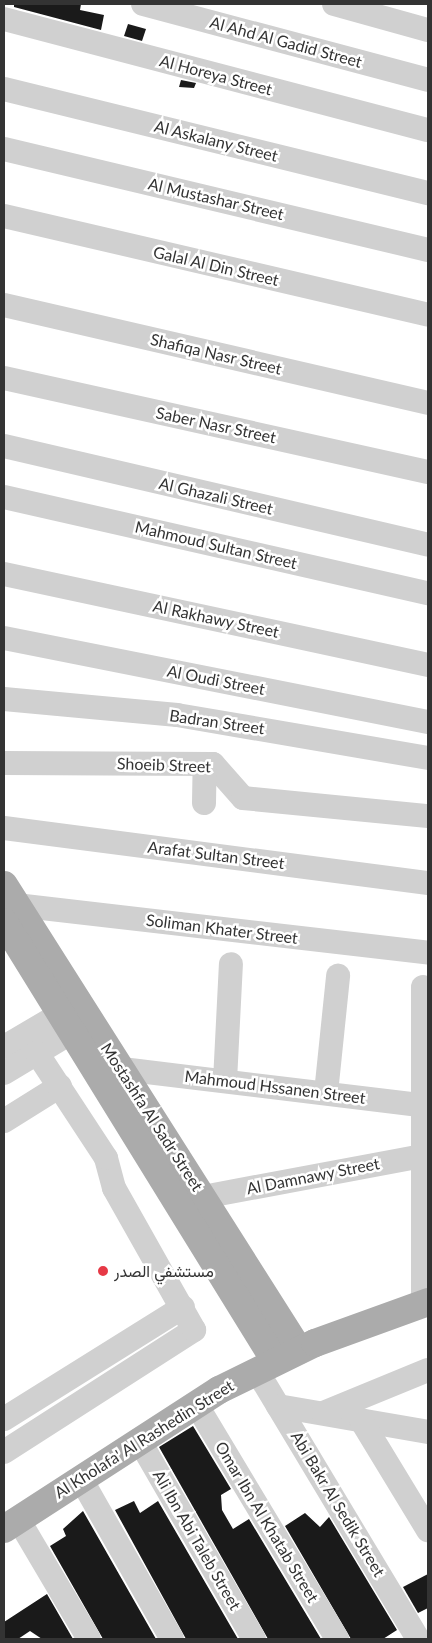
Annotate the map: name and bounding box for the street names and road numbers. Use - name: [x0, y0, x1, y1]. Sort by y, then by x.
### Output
- street label: Al Ahd Al Gadid Street: [207, 12, 365, 72]
- street label: Al Horeya Street: [158, 51, 274, 99]
- street label: Al Askalany Street: [152, 116, 280, 166]
- street label: Al Mustashar Street: [146, 174, 286, 224]
- street label: Galal Al Din Street: [151, 242, 281, 290]
- street label: Shafiqa Nasr Street: [148, 330, 284, 378]
- street label: Saber Nasr Street: [154, 403, 278, 447]
- street label: Al Ghazali Street: [157, 474, 275, 518]
- street label: Mahmoud Sultan Street: [133, 517, 299, 573]
- street label: Al Rakhawy Street: [151, 596, 281, 642]
- street label: Al Oudi Street: [165, 661, 267, 699]
- street label: Badran Street: [168, 706, 266, 738]
- street label: Shoeib Street: [117, 754, 211, 776]
- street label: Arafat Sultan Street: [147, 837, 285, 873]
- street label: Soliman Khater Street: [145, 910, 299, 948]
- street label: Mostashfa Al Sadr Street: [97, 1039, 207, 1195]
- street label: Mahmoud Hssanen Street: [184, 1066, 366, 1108]
- street label: Al Damnawy Street: [245, 1154, 381, 1198]
- street label: Al Kholafa' Al Rashedin Street: [51, 1376, 237, 1502]
- street label: Abi Bakr Al Sedik Street: [287, 1428, 389, 1580]
- street label: Omar Ibn Al Khatab Street: [211, 1438, 323, 1606]
- street label: Ali Ibn Abi Taleb Street: [149, 1466, 245, 1614]

